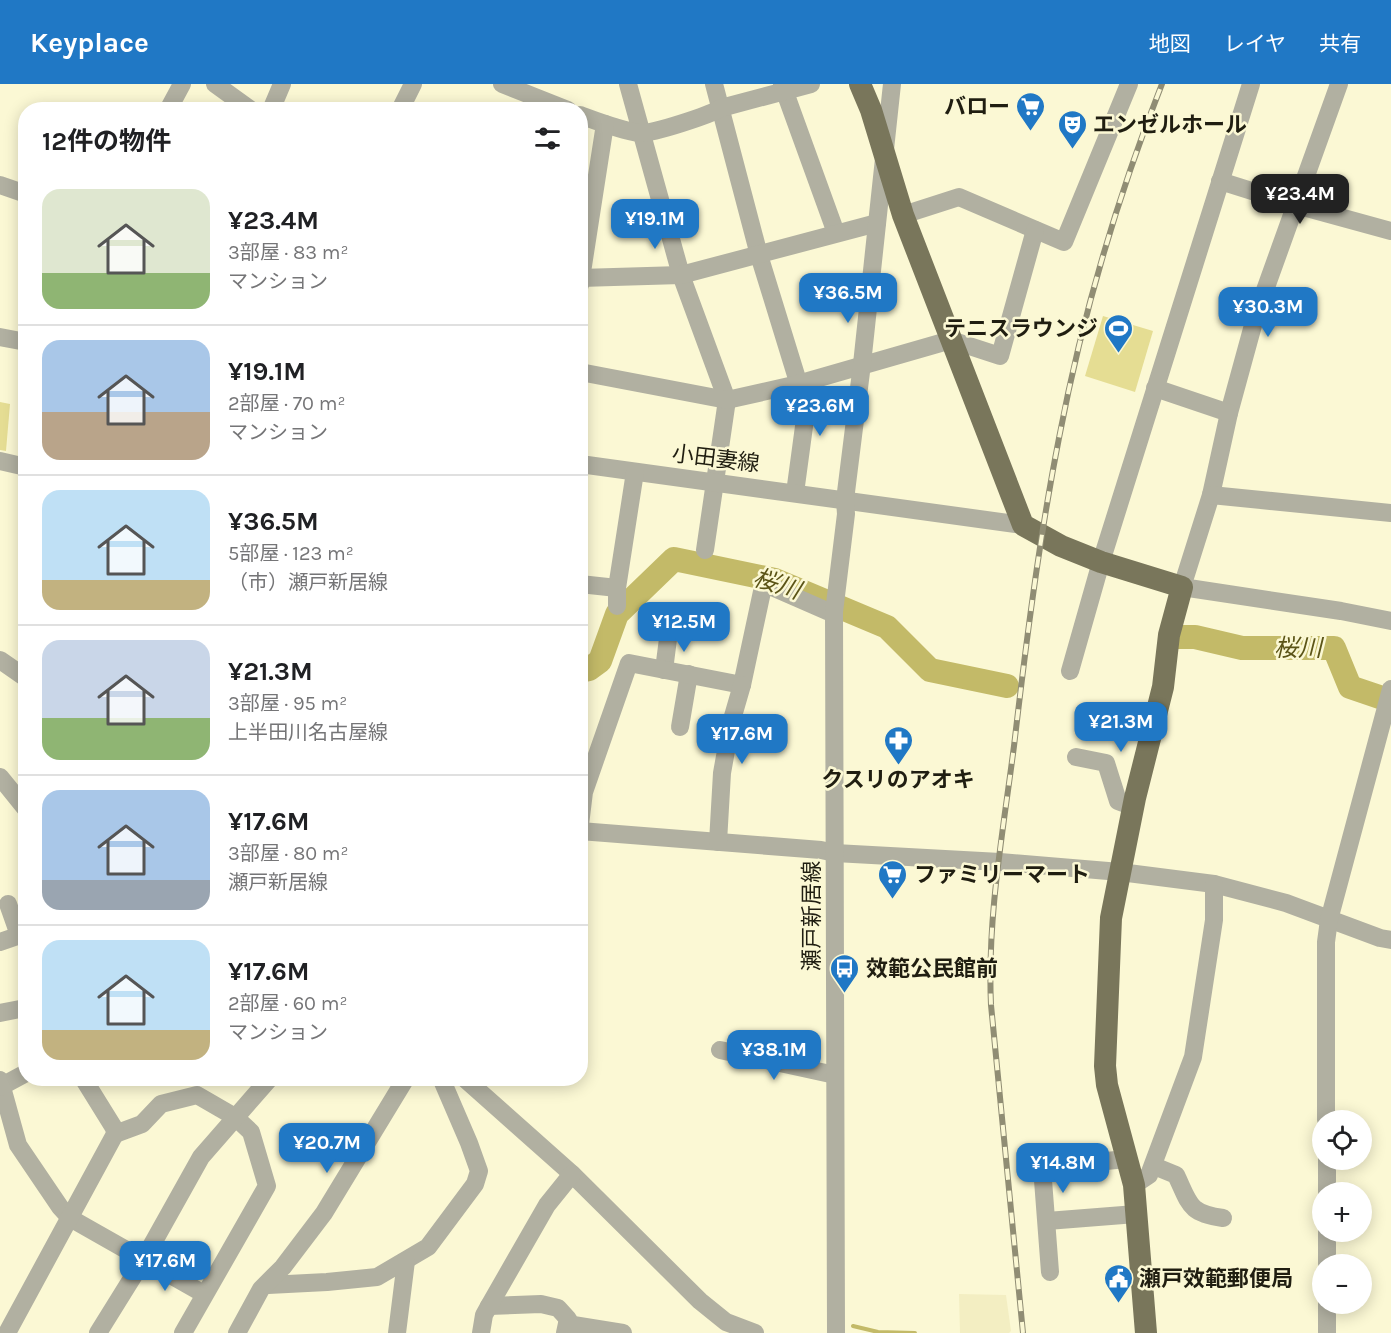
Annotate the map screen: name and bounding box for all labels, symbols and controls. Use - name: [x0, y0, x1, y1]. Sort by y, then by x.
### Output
- text: Keyplace: [30, 26, 149, 59]
- text: 地図: [1149, 32, 1191, 56]
- text: レイヤ: [1224, 32, 1286, 56]
- text: 共有: [1319, 32, 1361, 56]
- supermarket icon: バロー: [1015, 90, 1047, 132]
- place label: バロー: [944, 94, 1010, 120]
- theatre icon: エンゼルホール: [1056, 108, 1088, 150]
- place label: エンゼルホール: [1093, 112, 1247, 138]
- icon: filters: [531, 122, 564, 155]
- text: 12件の物件: [42, 126, 171, 157]
- pin: ¥23.4M: [1251, 174, 1349, 225]
- text: ¥23.4M: [1265, 182, 1335, 205]
- pin: ¥19.1M: [606, 199, 704, 250]
- text: ¥23.4M: [228, 205, 319, 236]
- text: ¥19.1M: [625, 207, 685, 230]
- icon: home: [90, 213, 162, 285]
- text: 3部屋 · 83 m²: [228, 241, 348, 264]
- text: マンション: [228, 270, 328, 293]
- pin: ¥36.5M: [799, 273, 897, 324]
- text: ¥36.5M: [813, 281, 883, 304]
- pin: ¥30.3M: [1219, 287, 1317, 338]
- text: ¥30.3M: [1232, 295, 1304, 318]
- sports icon: テニスラウンジ: [1103, 312, 1135, 354]
- place label: テニスラウンジ: [944, 316, 1098, 342]
- text: ¥19.1M: [228, 356, 306, 387]
- icon: home: [90, 364, 162, 436]
- pin: ¥23.6M: [771, 386, 869, 437]
- text: 2部屋 · 70 m²: [228, 392, 345, 415]
- text: ¥23.6M: [785, 394, 855, 417]
- text: マンション: [228, 421, 328, 444]
- street label: 小田妻線: [671, 441, 761, 477]
- text: ¥36.5M: [228, 506, 319, 537]
- icon: home: [90, 514, 162, 586]
- text: 5部屋 · 123 m²: [228, 542, 354, 565]
- water label: 桜川: [750, 563, 807, 606]
- text: （市）瀬戸新居線: [228, 571, 388, 594]
- pin: ¥12.5M: [635, 602, 733, 653]
- text: ¥12.5M: [652, 610, 716, 633]
- water label: 桜川: [1274, 634, 1325, 662]
- text: ¥21.3M: [228, 656, 313, 687]
- icon: home: [90, 664, 162, 736]
- text: 3部屋 · 95 m²: [228, 692, 347, 715]
- pin: ¥21.3M: [1072, 702, 1170, 753]
- text: ¥21.3M: [1088, 710, 1154, 733]
- pin: ¥17.6M: [693, 714, 791, 765]
- text: 上半田川名古屋線: [228, 721, 388, 744]
- text: ¥17.6M: [711, 722, 773, 745]
- pharmacy icon: クスリのアオキ: [882, 724, 914, 766]
- place label: クスリのアオキ: [821, 767, 975, 793]
- text: ¥17.6M: [228, 806, 310, 837]
- icon: home: [90, 814, 162, 886]
- text: 3部屋 · 80 m²: [228, 842, 349, 865]
- supermarket icon: ファミリーマート: [877, 858, 909, 900]
- street label: 瀬戸新居線: [799, 861, 825, 971]
- place label: ファミリーマート: [914, 862, 1090, 888]
- text: 瀬戸新居線: [228, 871, 328, 894]
- bus stop icon: 效範公民館前: [829, 952, 861, 994]
- text: ¥17.6M: [228, 956, 310, 987]
- place label: 效範公民館前: [866, 956, 998, 982]
- icon: home: [90, 964, 162, 1036]
- text: 2部屋 · 60 m²: [228, 992, 347, 1015]
- text: マンション: [228, 1021, 328, 1044]
- pin: ¥38.1M: [725, 1030, 823, 1081]
- text: ¥38.1M: [741, 1038, 807, 1061]
- map controls: [1312, 1110, 1372, 1314]
- button: locate: [1312, 1110, 1372, 1170]
- pin: ¥20.7M: [278, 1123, 376, 1174]
- text: ¥20.7M: [293, 1131, 361, 1154]
- pin: ¥14.8M: [1014, 1143, 1112, 1194]
- text: ¥14.8M: [1030, 1151, 1096, 1174]
- button: +: [1312, 1182, 1372, 1242]
- pin: ¥17.6M: [116, 1241, 214, 1292]
- text: ¥17.6M: [134, 1249, 196, 1272]
- button: −: [1312, 1254, 1372, 1314]
- public building icon: 瀬戸效範郵便局: [1102, 1262, 1134, 1304]
- place label: 瀬戸效範郵便局: [1139, 1266, 1293, 1292]

